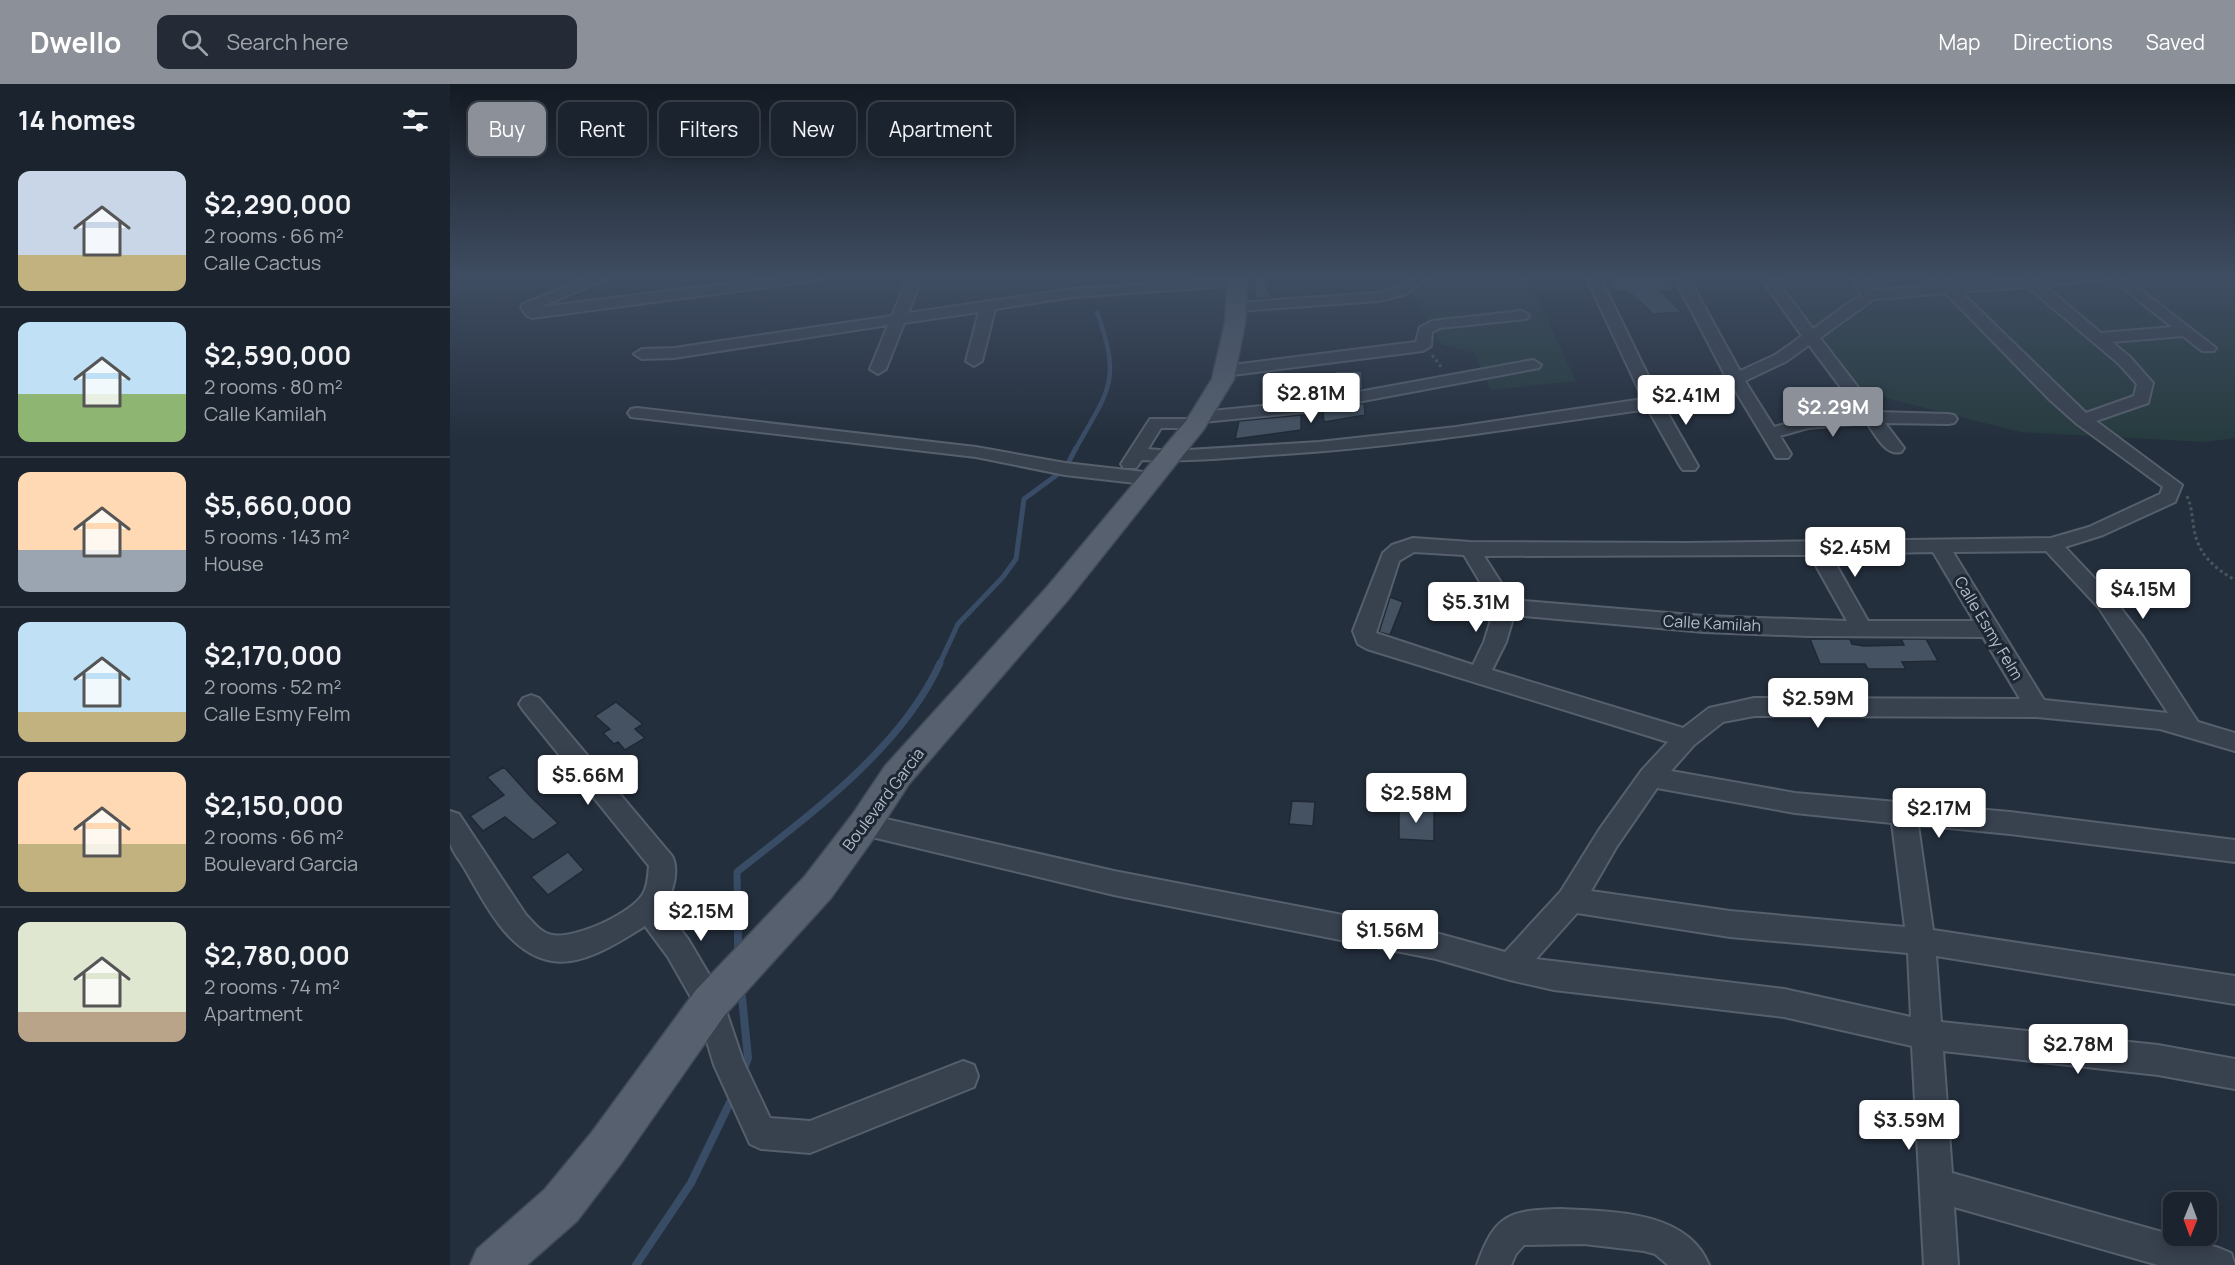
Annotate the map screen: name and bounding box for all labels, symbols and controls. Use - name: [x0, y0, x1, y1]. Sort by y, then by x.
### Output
- search box: [157, 15, 577, 69]
- text: Dwello: [30, 23, 121, 61]
- icon: search: [178, 26, 211, 59]
- text: Search here: [226, 27, 349, 57]
- text: Map: [1939, 28, 1980, 56]
- text: Directions: [2013, 28, 2113, 56]
- text: Saved: [2146, 28, 2205, 56]
- text: 14 homes: [18, 102, 136, 138]
- chip: Buy: [468, 102, 546, 156]
- chip: Rent: [558, 102, 647, 156]
- chip: Filters: [659, 102, 759, 156]
- chip: New: [771, 102, 856, 156]
- chip: Apartment: [868, 102, 1014, 156]
- icon: filters: [399, 104, 432, 137]
- text: $2,290,000: [204, 186, 352, 222]
- icon: home: [66, 195, 138, 267]
- text: 2 rooms · 66 m²: [204, 222, 344, 249]
- text: Calle Cactus: [204, 249, 321, 276]
- text: $2,590,000: [204, 337, 351, 373]
- icon: home: [66, 346, 138, 418]
- text: 2 rooms · 80 m²: [204, 373, 343, 400]
- pin: $2.81M: [1262, 373, 1360, 424]
- pin: $2.41M: [1637, 375, 1735, 426]
- text: $2.81M: [1277, 379, 1345, 406]
- text: $2.41M: [1652, 381, 1720, 408]
- pin: $2.29M: [1784, 387, 1882, 438]
- text: $2.29M: [1797, 393, 1869, 420]
- text: Calle Kamilah: [204, 400, 327, 427]
- text: $5,660,000: [204, 487, 352, 523]
- icon: home: [66, 496, 138, 568]
- text: 5 rooms · 143 m²: [204, 523, 350, 550]
- pin: $2.45M: [1806, 527, 1904, 578]
- text: $2.45M: [1819, 533, 1891, 560]
- text: House: [204, 550, 264, 577]
- pin: $4.15M: [2094, 569, 2192, 620]
- street label: Calle Esmy Felm: [1949, 572, 2029, 684]
- text: $4.15M: [2110, 575, 2176, 602]
- pin: $5.31M: [1427, 582, 1525, 633]
- text: $5.31M: [1442, 588, 1510, 615]
- street label: Calle Kamilah: [1662, 609, 1762, 637]
- text: $2,170,000: [204, 637, 342, 673]
- icon: home: [66, 646, 138, 718]
- text: 2 rooms · 52 m²: [204, 673, 341, 700]
- pin: $2.59M: [1769, 678, 1867, 729]
- text: $2.59M: [1782, 684, 1854, 711]
- text: Calle Esmy Felm: [204, 700, 351, 727]
- street label: Boulevard Garcia: [837, 743, 929, 855]
- pin: $5.66M: [539, 755, 637, 806]
- text: $5.66M: [552, 761, 624, 788]
- pin: $2.58M: [1367, 773, 1465, 824]
- text: $2.58M: [1380, 779, 1452, 806]
- text: $2,150,000: [204, 787, 344, 823]
- pin: $2.17M: [1890, 788, 1988, 839]
- text: $2.17M: [1907, 794, 1971, 821]
- icon: home: [66, 796, 138, 868]
- text: 2 rooms · 66 m²: [204, 823, 344, 850]
- text: Boulevard Garcia: [204, 850, 358, 877]
- pin: $2.15M: [652, 891, 750, 942]
- text: $2.15M: [668, 897, 734, 924]
- pin: $1.56M: [1341, 910, 1439, 961]
- text: $1.56M: [1356, 916, 1424, 943]
- text: $2,780,000: [204, 937, 350, 973]
- icon: home: [66, 946, 138, 1018]
- text: 2 rooms · 74 m²: [204, 973, 340, 1000]
- text: Apartment: [204, 1000, 303, 1027]
- pin: $2.78M: [2029, 1024, 2127, 1075]
- text: $2.78M: [2043, 1030, 2113, 1057]
- pin: $3.59M: [1860, 1100, 1958, 1151]
- text: $3.59M: [1873, 1106, 1945, 1133]
- north arrow: [2163, 1192, 2217, 1246]
- map controls: [2163, 1192, 2217, 1246]

